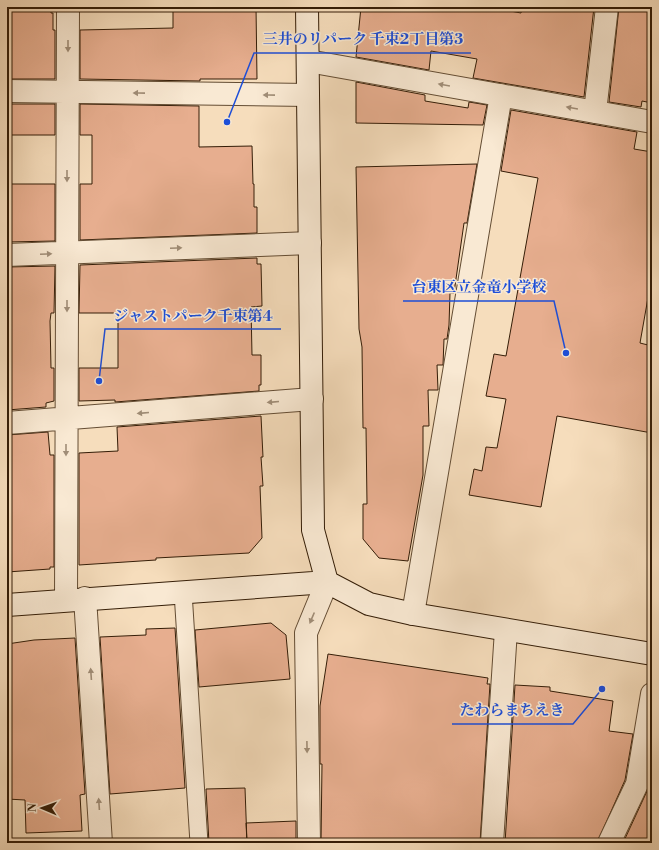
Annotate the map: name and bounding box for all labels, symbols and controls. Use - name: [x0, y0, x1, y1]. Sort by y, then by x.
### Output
- callout: 三井のリパーク 千束2丁目第3: [254, 26, 471, 53]
- text: 三井のリパーク 千束2丁目第3: [263, 30, 463, 49]
- one-way arrow: [65, 40, 71, 53]
- one-way arrow: [438, 82, 450, 88]
- one-way arrow: [132, 90, 145, 96]
- one-way arrow: [263, 91, 275, 98]
- one-way arrow: [566, 104, 578, 110]
- one-way arrow: [64, 170, 70, 183]
- one-way arrow: [170, 245, 183, 251]
- one-way arrow: [40, 250, 52, 257]
- callout: 台東区立金竜小学校: [403, 274, 554, 301]
- text: 台東区立金竜小学校: [411, 278, 547, 297]
- one-way arrow: [64, 300, 70, 313]
- callout: ジャストパーク千束第4: [105, 302, 281, 329]
- text: ジャストパーク千束第4: [113, 307, 273, 326]
- one-way arrow: [267, 399, 279, 405]
- one-way arrow: [137, 410, 149, 417]
- one-way arrow: [63, 444, 69, 457]
- one-way arrow: [309, 612, 315, 623]
- one-way arrow: [87, 668, 94, 680]
- callout: たわらまちえき: [452, 697, 573, 724]
- text: たわらまちえき: [459, 701, 565, 720]
- one-way arrow: [304, 741, 311, 753]
- north arrow: [22, 788, 62, 828]
- one-way arrow: [95, 798, 102, 810]
- text: N: [26, 803, 40, 812]

